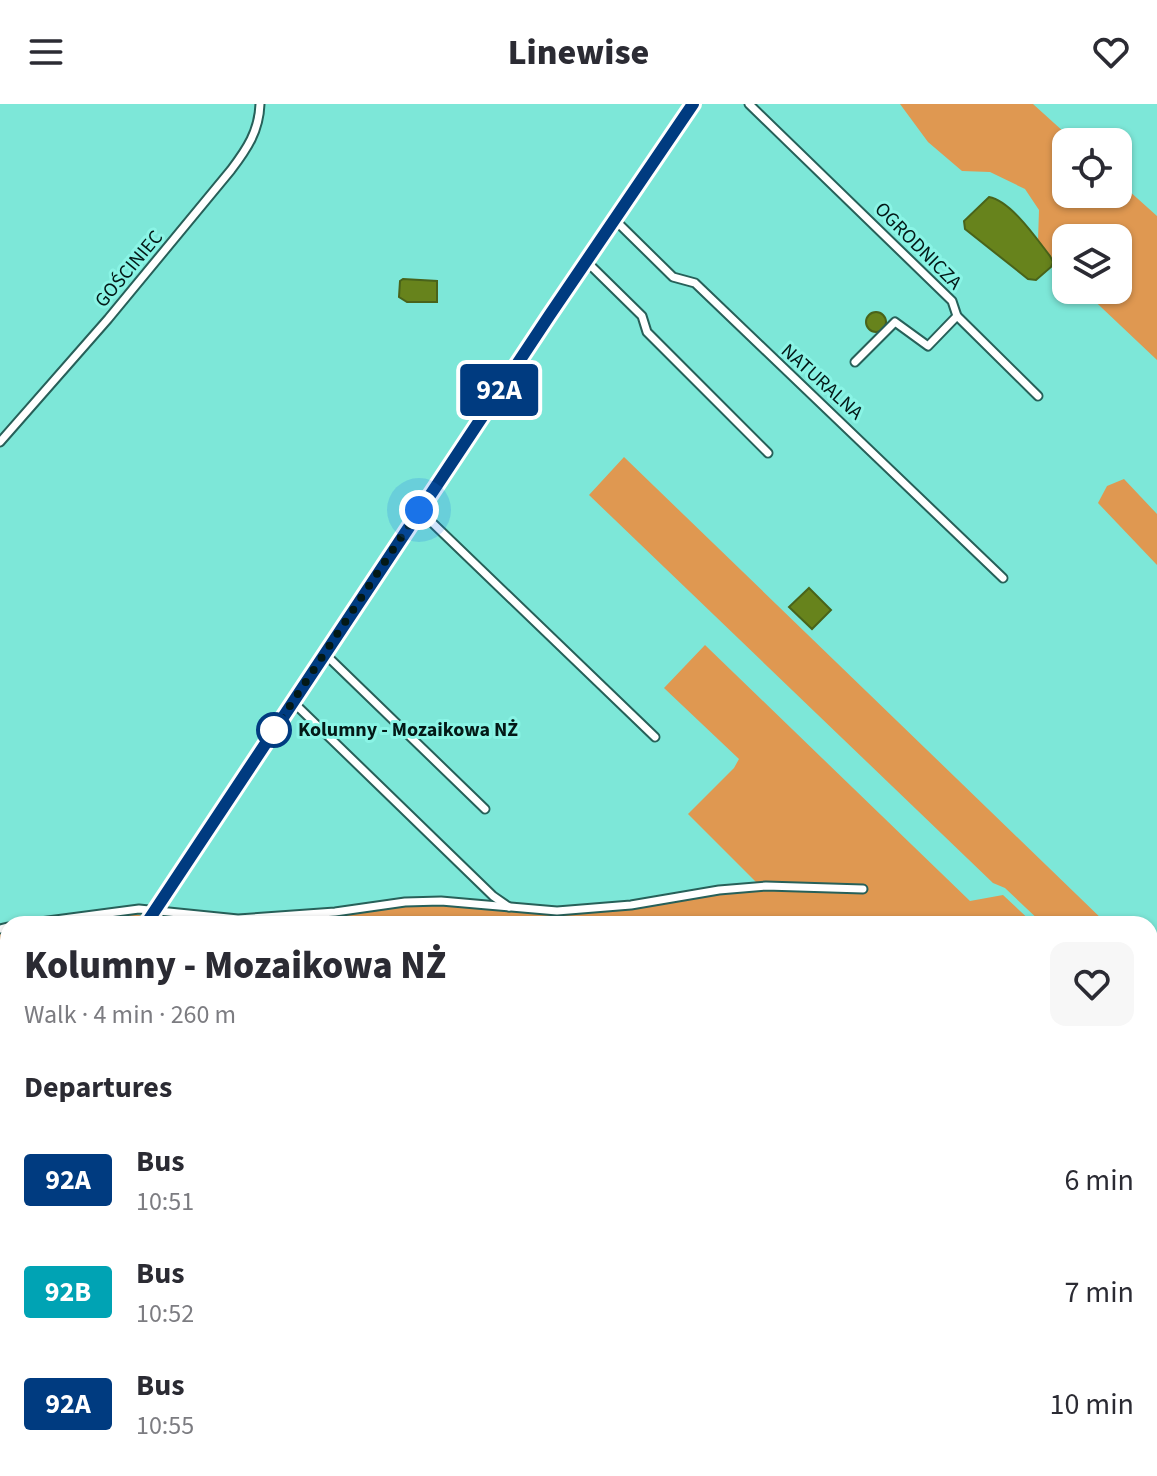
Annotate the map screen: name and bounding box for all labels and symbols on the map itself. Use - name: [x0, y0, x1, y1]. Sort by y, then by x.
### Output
- street label: OGRODNICZA: [868, 196, 968, 296]
- street label: GOŚCINIEC: [88, 224, 170, 314]
- street label: NATURALNA: [775, 337, 869, 427]
- line badge: 92A: [453, 364, 545, 416]
- your location: [399, 490, 439, 530]
- marker: Kolumny - Mozaikowa NŻ: [257, 713, 291, 747]
- place label: Kolumny - Mozaikowa NŻ: [298, 716, 518, 744]

